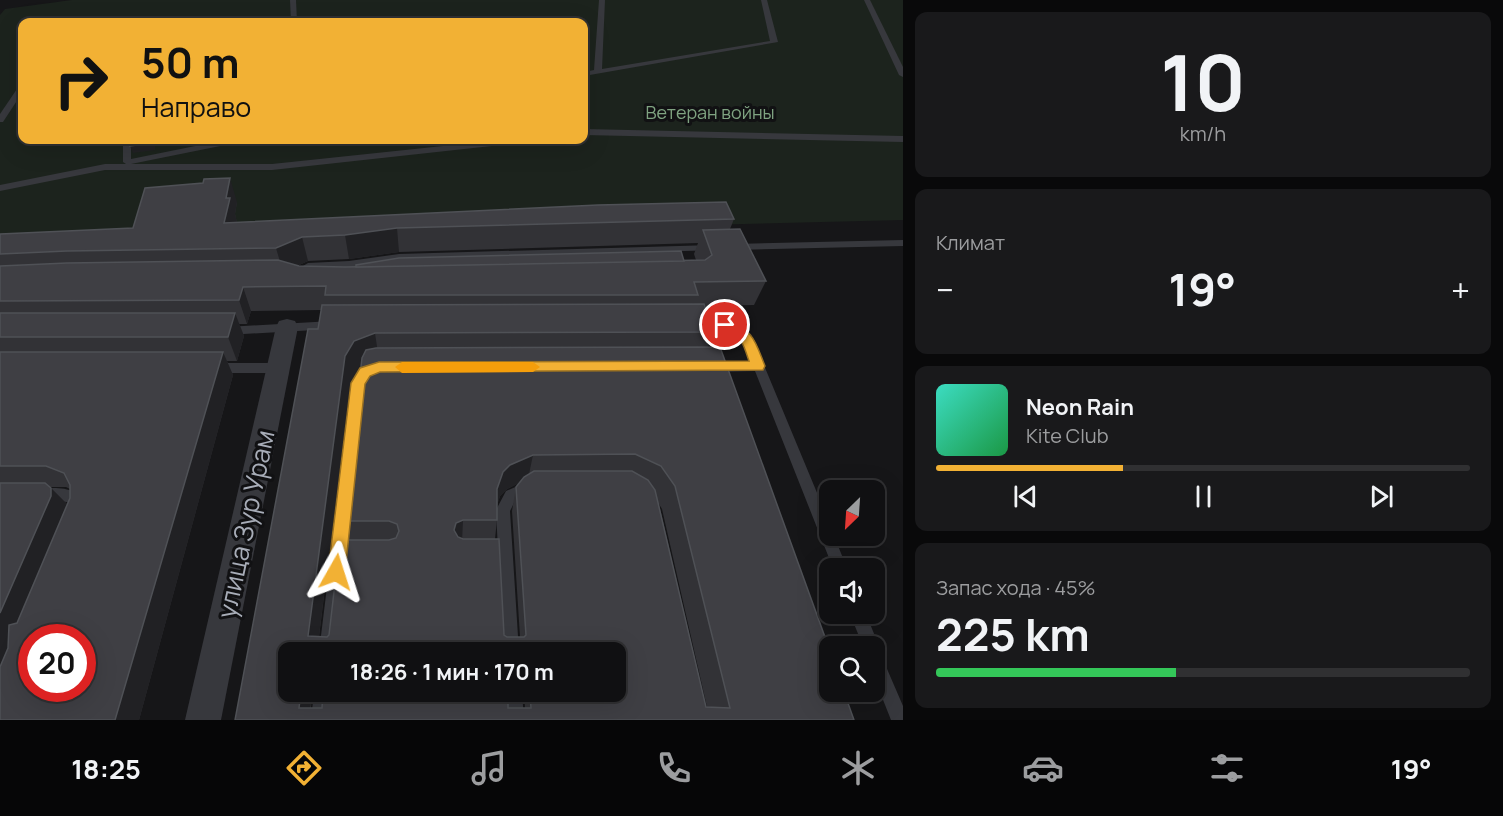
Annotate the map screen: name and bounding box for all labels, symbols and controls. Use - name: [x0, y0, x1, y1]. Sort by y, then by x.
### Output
- text: 10: [1160, 28, 1246, 134]
- text: 50 m: [141, 33, 239, 91]
- icon: right: [42, 42, 120, 120]
- text: Направо: [141, 88, 251, 125]
- park label: Ветеран войны: [645, 100, 775, 124]
- text: km/h: [1180, 120, 1226, 147]
- text: Климат: [936, 229, 1005, 256]
- text: 19°: [1168, 258, 1236, 320]
- text: −: [936, 267, 954, 312]
- text: +: [1451, 267, 1470, 312]
- pin: [699, 299, 750, 350]
- icon: arrive: [708, 308, 741, 341]
- text: Neon Rain: [1026, 392, 1134, 422]
- text: Kite Club: [1026, 422, 1109, 449]
- street label: улица Зур Урам: [207, 427, 283, 621]
- north arrow: [819, 480, 885, 546]
- map controls: [819, 480, 885, 702]
- icon: previous: [1009, 480, 1042, 513]
- icon: pause: [1187, 480, 1220, 513]
- icon: next: [1365, 480, 1398, 513]
- position arrow: [304, 540, 368, 604]
- button: sound: [819, 558, 885, 624]
- text: Запас хода · 45%: [936, 574, 1096, 601]
- text: 225 km: [936, 603, 1090, 665]
- speed limit sign: 20: [18, 624, 96, 702]
- button: search: [819, 636, 885, 702]
- text: 18:26 · 1 мин · 170 m: [350, 657, 554, 687]
- icon: directions: [283, 747, 325, 789]
- icon: music: [468, 747, 510, 789]
- icon: phone: [653, 747, 695, 789]
- icon: climate: [837, 747, 879, 789]
- icon: car: [1022, 747, 1064, 789]
- icon: filters: [1206, 747, 1248, 789]
- text: 18:25: [71, 750, 141, 787]
- text: 19°: [1391, 750, 1432, 787]

